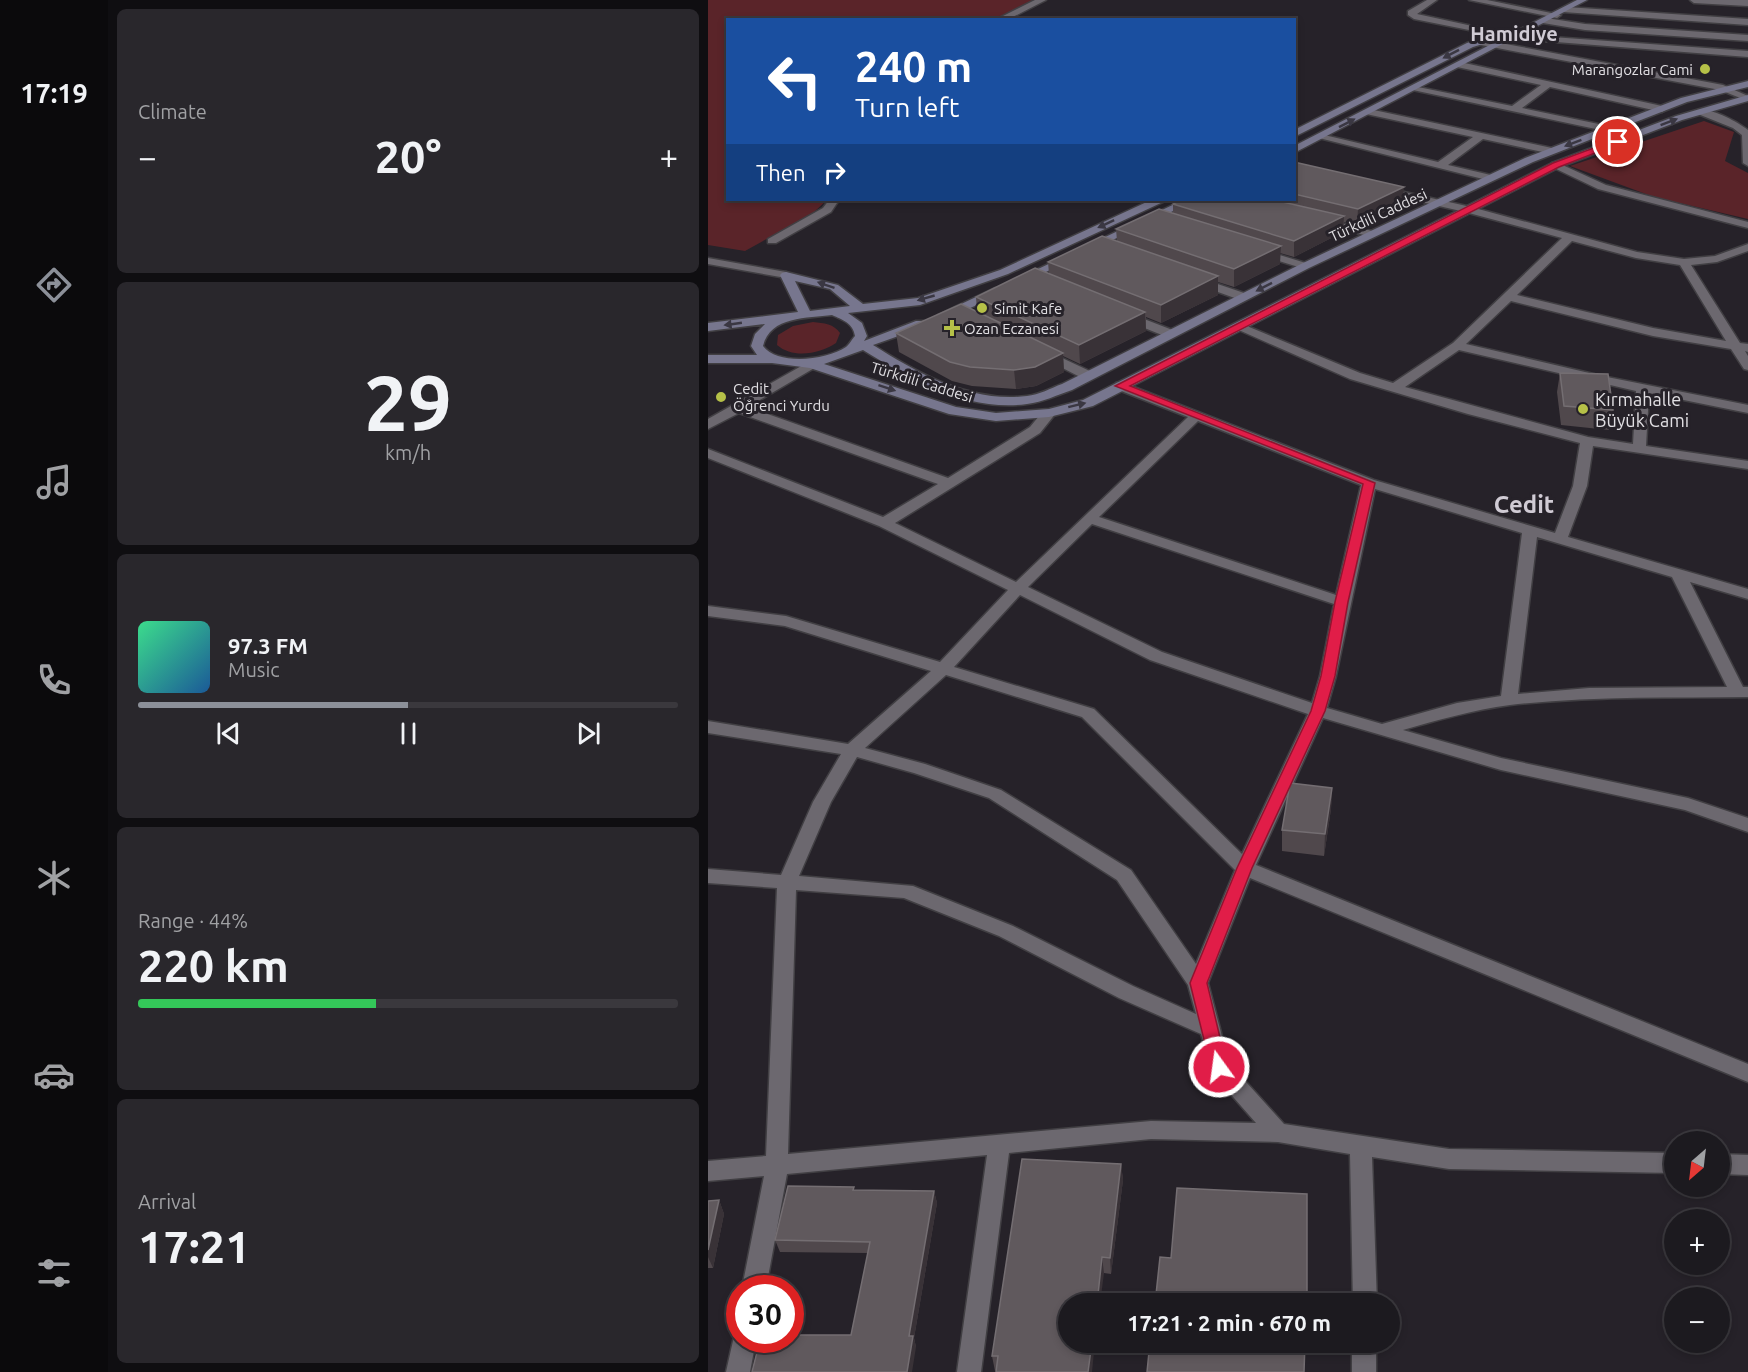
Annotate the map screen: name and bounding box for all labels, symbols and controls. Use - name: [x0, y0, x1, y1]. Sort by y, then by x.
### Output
- district label: Hamidiye: [1470, 22, 1558, 45]
- icon: left: [756, 42, 834, 120]
- text: 240 m: [855, 43, 972, 90]
- one-way arrow: [1442, 49, 1459, 59]
- place label: Marangozlar Cami: [1572, 61, 1693, 78]
- marker: Marangozlar Cami: [1698, 62, 1712, 76]
- text: 17:19: [20, 78, 88, 108]
- text: Turn left: [855, 92, 959, 122]
- text: Climate: [138, 100, 207, 123]
- pin: [1592, 116, 1643, 167]
- one-way arrow: [1660, 117, 1678, 126]
- one-way arrow: [1338, 118, 1355, 128]
- icon: arrive: [1601, 125, 1634, 158]
- text: 20°: [375, 131, 441, 182]
- text: −: [138, 138, 157, 175]
- text: +: [659, 138, 678, 175]
- one-way arrow: [1564, 138, 1582, 148]
- icon: right: [818, 156, 851, 189]
- text: Then: [756, 160, 806, 185]
- street label: Türkdili Caddesi: [1326, 185, 1430, 245]
- one-way arrow: [1098, 220, 1115, 229]
- icon: directions: [33, 264, 75, 306]
- one-way arrow: [816, 280, 834, 290]
- one-way arrow: [1255, 282, 1272, 292]
- one-way arrow: [917, 294, 935, 303]
- place label: Simit Kafe: [994, 300, 1062, 317]
- marker: Simit Kafe: [975, 301, 989, 315]
- one-way arrow: [723, 319, 742, 328]
- place label: Ozan Eczanesi: [964, 320, 1059, 337]
- marker: Ozan Eczanesi: [945, 321, 959, 335]
- text: 29: [364, 358, 452, 446]
- street label: Türkdili Caddesi: [869, 358, 975, 406]
- place label: Cedit Öğrenci Yurdu: [733, 380, 830, 414]
- one-way arrow: [878, 384, 896, 394]
- place label: Kırmahalle Büyük Cami: [1595, 389, 1689, 430]
- marker: Cedit Öğrenci Yurdu: [714, 390, 728, 404]
- one-way arrow: [1068, 400, 1086, 410]
- marker: Kırmahalle Büyük Cami: [1576, 402, 1590, 416]
- text: km/h: [385, 441, 431, 464]
- icon: music: [33, 461, 75, 503]
- district label: Cedit: [1494, 491, 1554, 518]
- text: 97.3 FM: [228, 633, 308, 658]
- text: Music: [228, 658, 280, 681]
- icon: phone: [33, 659, 75, 701]
- icon: previous: [212, 717, 245, 750]
- icon: pause: [392, 717, 425, 750]
- icon: next: [572, 717, 605, 750]
- icon: climate: [33, 857, 75, 899]
- text: Range · 44%: [138, 909, 248, 932]
- text: 220 km: [138, 940, 289, 991]
- position arrow: [1187, 1035, 1251, 1099]
- icon: car: [33, 1054, 75, 1096]
- north arrow: [1664, 1131, 1730, 1197]
- map controls: [1664, 1131, 1730, 1353]
- text: Arrival: [138, 1190, 196, 1213]
- button: +: [1664, 1209, 1730, 1275]
- text: 17:21: [138, 1221, 251, 1272]
- icon: filters: [33, 1252, 75, 1294]
- speed limit sign: 30: [726, 1275, 804, 1353]
- button: −: [1664, 1287, 1730, 1353]
- text: 17:21 · 2 min · 670 m: [1127, 1310, 1331, 1335]

